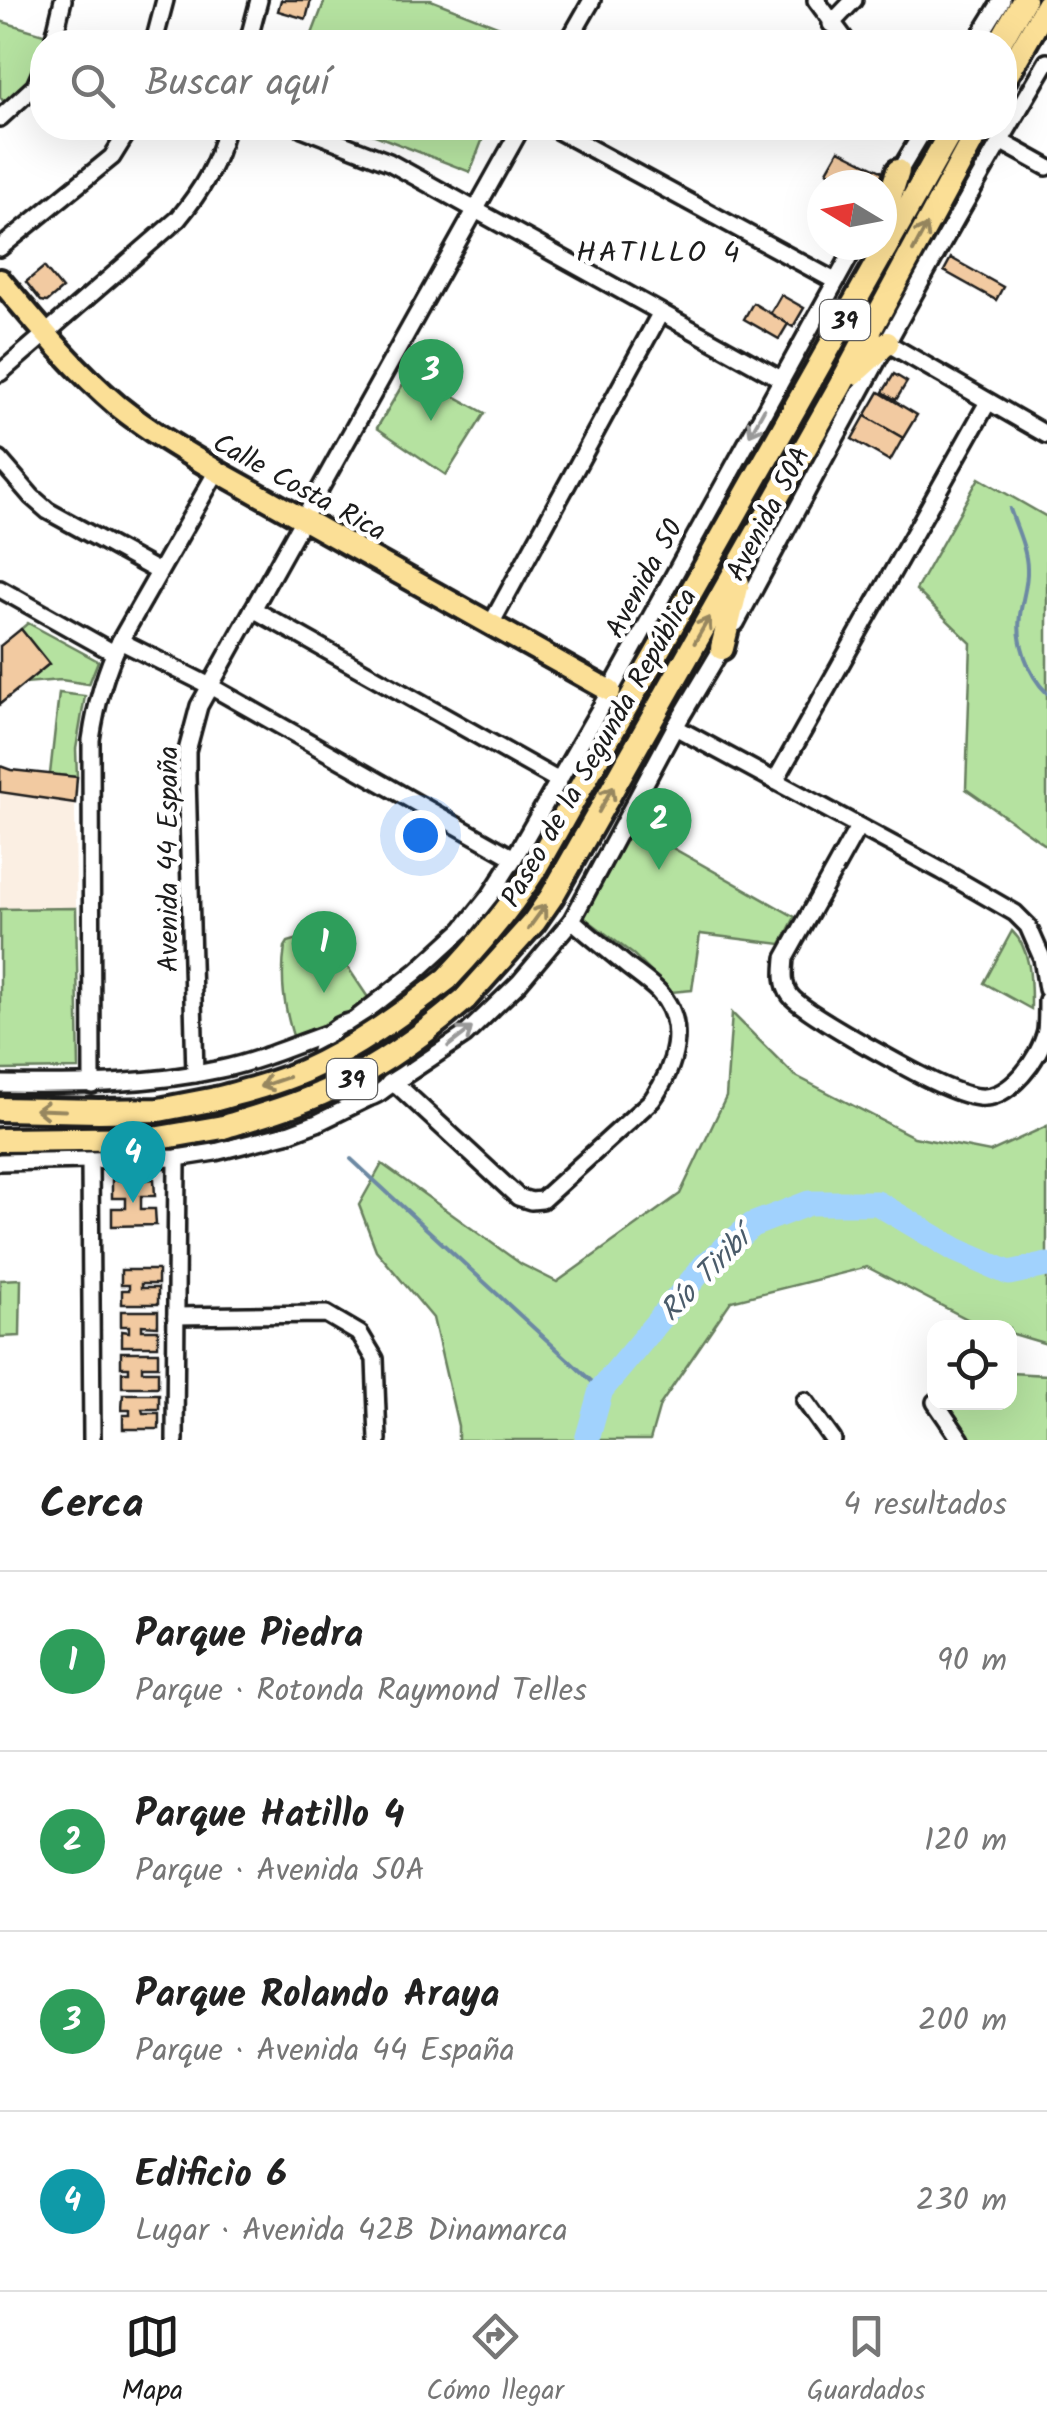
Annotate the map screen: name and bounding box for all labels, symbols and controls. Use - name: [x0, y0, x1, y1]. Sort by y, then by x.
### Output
- search box: [30, 30, 1017, 140]
- text: Buscar aquí: [145, 55, 329, 115]
- icon: search: [65, 58, 120, 113]
- north arrow: [807, 170, 897, 260]
- one-way arrow: [910, 224, 930, 254]
- district label: HATILLO 4: [576, 230, 742, 278]
- road number: 39: [820, 300, 870, 340]
- pin: 3: [398, 338, 464, 421]
- one-way arrow: [747, 406, 767, 436]
- street label: Calle Costa Rica: [204, 422, 394, 555]
- street label: Avenida 50A: [715, 439, 824, 590]
- street label: Avenida 50: [594, 511, 696, 647]
- street label: Paseo de la Segunda República: [490, 580, 710, 917]
- one-way arrow: [692, 616, 712, 645]
- street label: Avenida 44 España: [147, 746, 192, 972]
- one-way arrow: [596, 785, 616, 815]
- pin: 2: [626, 788, 692, 870]
- your location: [395, 810, 446, 861]
- one-way arrow: [526, 904, 547, 931]
- pin: 1: [292, 910, 356, 993]
- one-way arrow: [447, 1026, 473, 1048]
- road number: 39: [327, 1059, 377, 1099]
- one-way arrow: [259, 1074, 290, 1092]
- one-way arrow: [34, 1100, 66, 1119]
- pin: 4: [100, 1120, 166, 1203]
- water label: Río Tiribí: [649, 1212, 769, 1334]
- map controls: [927, 1320, 1017, 1410]
- button: locate: [927, 1320, 1017, 1410]
- text: Cerca: [40, 1472, 144, 1539]
- text: 4 resultados: [843, 1480, 1007, 1531]
- text: Parque Piedra: [135, 1606, 363, 1666]
- text: 1: [68, 1636, 77, 1687]
- text: 90 m: [937, 1636, 1007, 1687]
- text: Parque · Rotonda Raymond Telles: [135, 1666, 587, 1717]
- text: Parque Hatillo 4: [135, 1786, 404, 1846]
- text: 2: [63, 1816, 82, 1867]
- text: 120 m: [924, 1816, 1007, 1867]
- text: Parque · Avenida 50A: [135, 1846, 425, 1897]
- text: Parque Rolando Araya: [135, 1966, 500, 2026]
- text: 3: [64, 1996, 81, 2047]
- text: 200 m: [918, 1996, 1007, 2047]
- text: Parque · Avenida 44 España: [135, 2026, 515, 2077]
- text: Edificio 6: [135, 2146, 287, 2206]
- text: 4: [64, 2176, 81, 2227]
- text: 230 m: [916, 2176, 1007, 2227]
- text: Lugar · Avenida 42B Dinamarca: [135, 2206, 568, 2257]
- tab: Mapa: [121, 2309, 183, 2414]
- tab: Cómo llegar: [426, 2309, 564, 2414]
- tab: Guardados: [807, 2309, 926, 2414]

